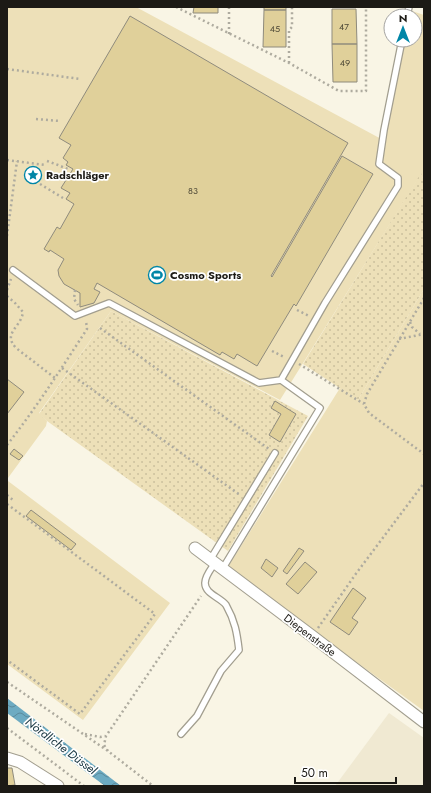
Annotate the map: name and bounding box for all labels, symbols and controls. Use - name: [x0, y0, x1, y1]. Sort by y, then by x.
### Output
- north arrow: [383, 8, 423, 48]
- text: N: [399, 10, 407, 26]
- house number: 47: [339, 20, 349, 33]
- house number: 45: [270, 22, 280, 35]
- house number: 49: [340, 56, 350, 69]
- place icon: Radschläger: [23, 165, 43, 185]
- place label: Radschläger: [46, 167, 110, 183]
- house number: 83: [188, 184, 198, 197]
- sports icon: Cosmo Sports: [147, 265, 167, 285]
- place label: Cosmo Sports: [170, 267, 241, 283]
- street label: Diepenstraße: [281, 610, 340, 660]
- water label: Nördliche Düssel: [22, 713, 101, 780]
- scale bar: [295, 759, 396, 785]
- text: 50 m: [301, 764, 328, 782]

